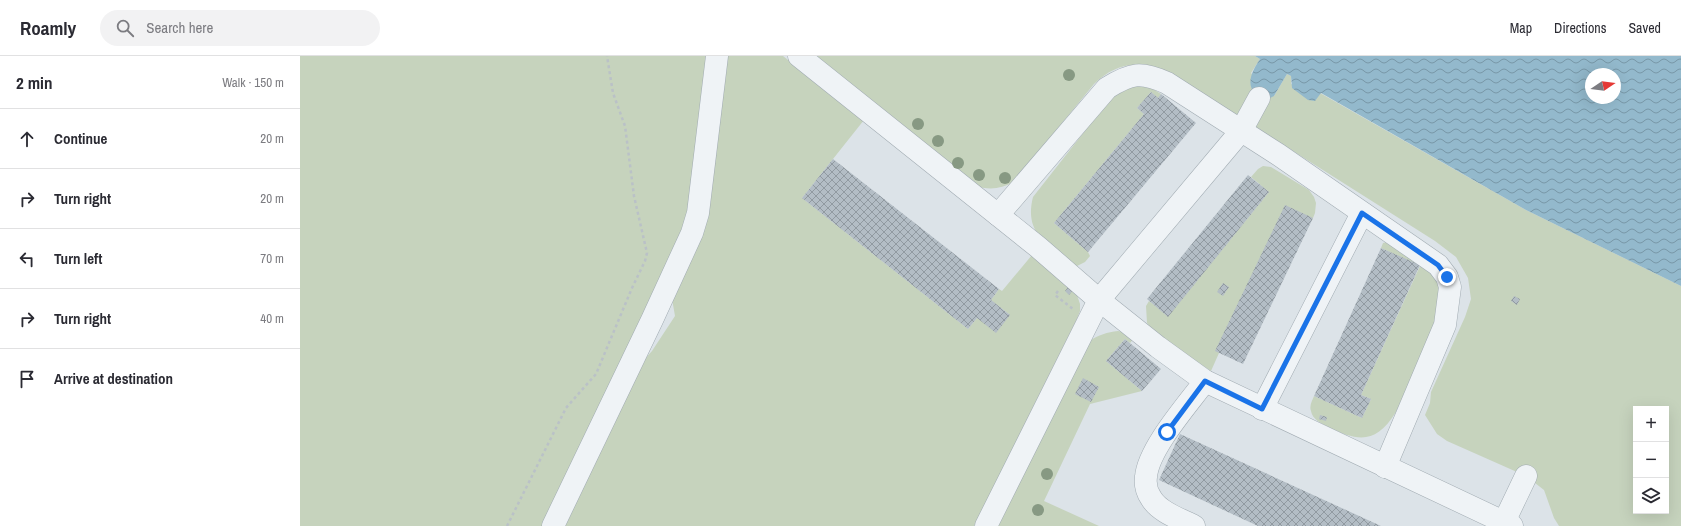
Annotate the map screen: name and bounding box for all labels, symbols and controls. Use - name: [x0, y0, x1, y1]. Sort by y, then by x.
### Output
- search box: [100, 10, 380, 46]
- text: Roamly: [20, 15, 76, 41]
- icon: search: [114, 17, 136, 39]
- text: Search here: [146, 17, 213, 38]
- text: Map: [1510, 19, 1532, 37]
- text: Directions: [1554, 19, 1606, 37]
- text: Saved: [1628, 19, 1661, 37]
- north arrow: [1585, 68, 1621, 104]
- text: 2 min: [16, 71, 52, 94]
- text: Walk · 150 m: [222, 74, 284, 91]
- icon: ahead: [16, 128, 38, 150]
- text: Continue: [54, 128, 107, 149]
- text: 20 m: [260, 130, 284, 147]
- icon: right: [16, 188, 38, 210]
- text: Turn right: [54, 188, 111, 209]
- text: 20 m: [260, 190, 284, 207]
- icon: left: [16, 248, 38, 270]
- text: Turn left: [54, 248, 102, 269]
- text: 70 m: [260, 250, 284, 267]
- route end: [1438, 268, 1456, 286]
- icon: right: [16, 308, 38, 330]
- text: Turn right: [54, 308, 111, 329]
- text: 40 m: [260, 310, 284, 327]
- icon: arrive: [16, 368, 38, 390]
- text: Arrive at destination: [54, 368, 173, 389]
- map controls: [1633, 406, 1669, 514]
- button: +: [1633, 406, 1669, 442]
- route start: [1158, 423, 1176, 441]
- button: −: [1633, 442, 1669, 478]
- button: layers: [1633, 478, 1669, 514]

